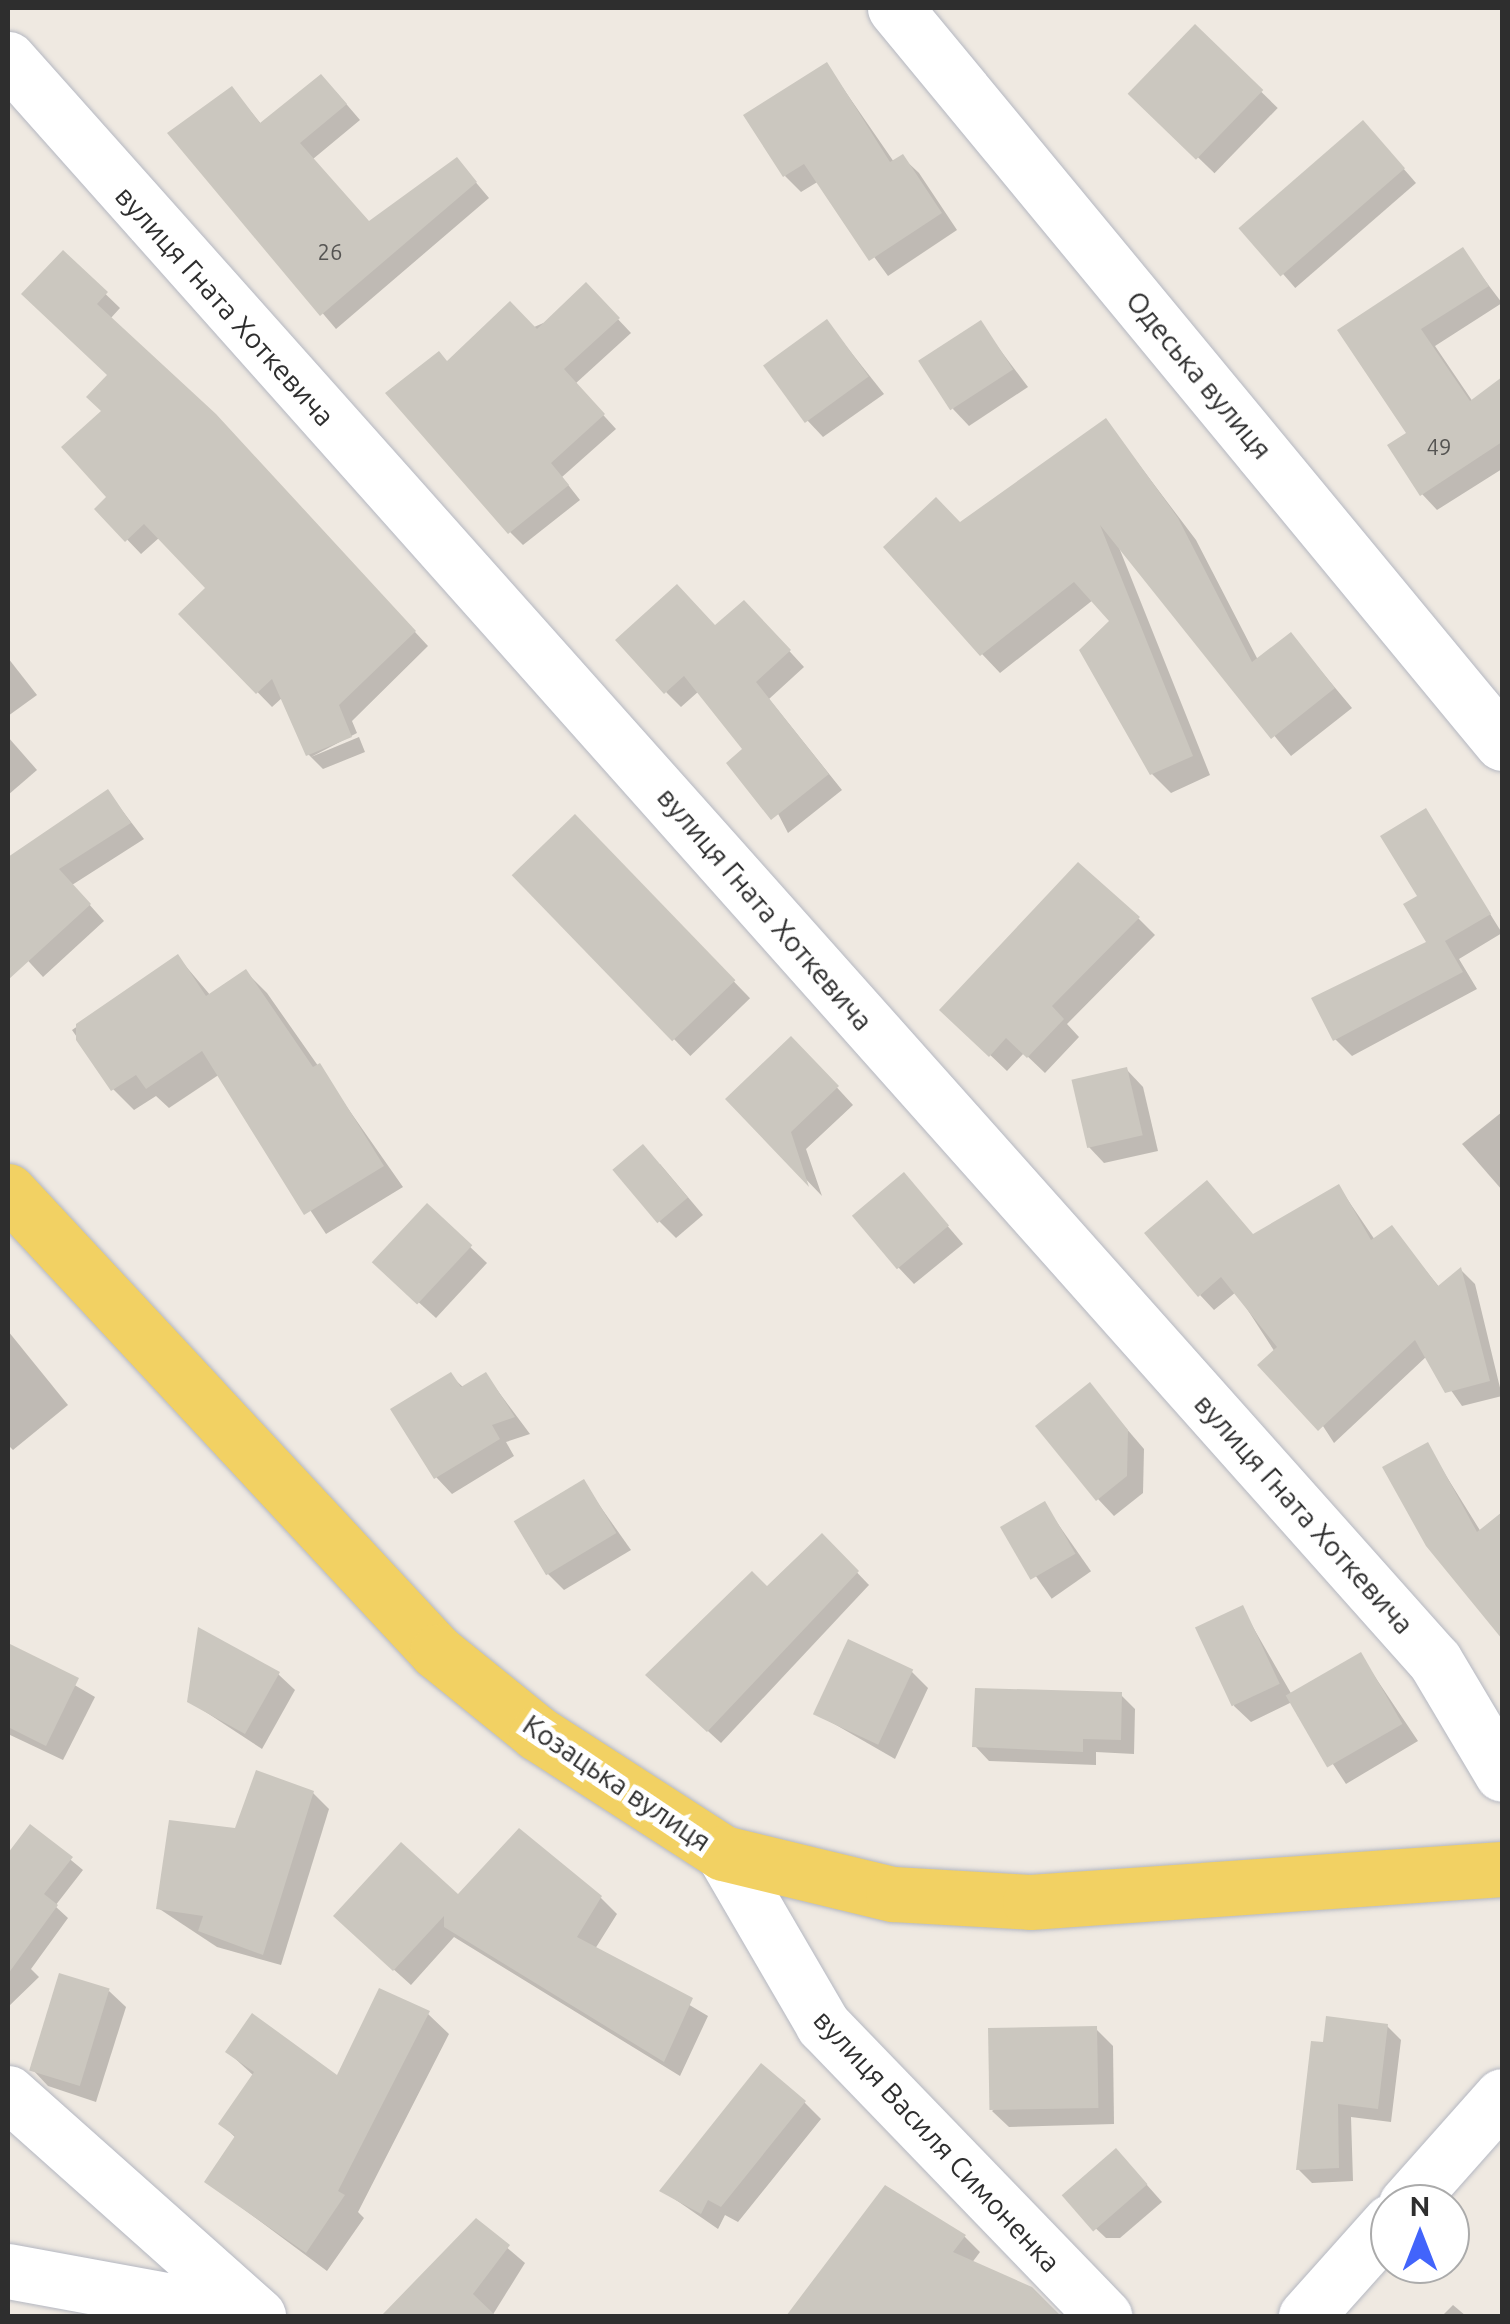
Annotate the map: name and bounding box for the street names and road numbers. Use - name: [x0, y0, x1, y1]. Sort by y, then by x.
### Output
- street label: вулиця Гната Хоткевича: [108, 179, 342, 433]
- street label: Одеська вулиця: [1119, 284, 1279, 466]
- street label: вулиця Гната Хоткевича: [650, 781, 880, 1037]
- street label: вулиця Гната Хоткевича: [1187, 1387, 1421, 1641]
- street label: Козацька вулиця: [517, 1708, 717, 1858]
- street label: вулиця Василя Симоненка: [807, 2003, 1067, 2279]

